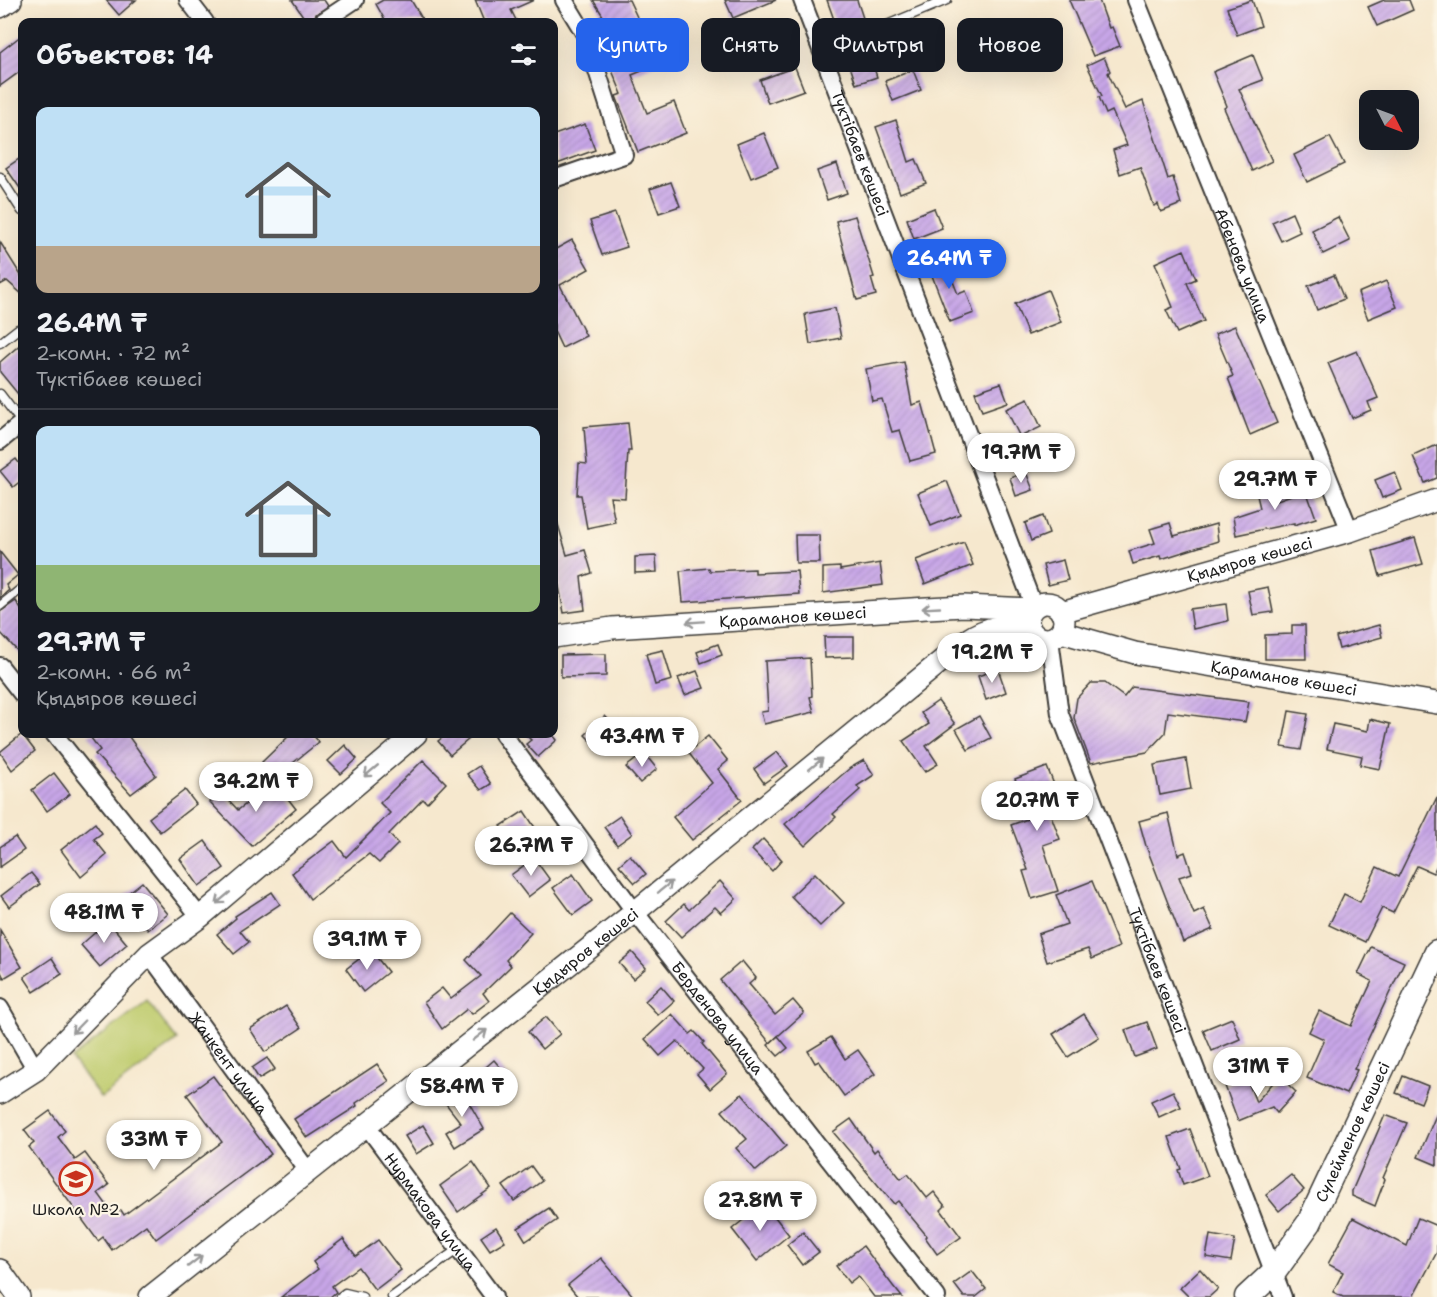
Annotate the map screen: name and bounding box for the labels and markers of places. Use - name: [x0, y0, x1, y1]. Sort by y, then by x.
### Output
- pin: 26.4M ₸: [894, 239, 1004, 290]
- pin: 19.7M ₸: [966, 433, 1076, 484]
- pin: 29.7M ₸: [1220, 460, 1330, 511]
- pin: 19.2M ₸: [937, 633, 1047, 684]
- pin: 43.4M ₸: [587, 717, 697, 768]
- pin: 34.2M ₸: [201, 762, 311, 813]
- pin: 20.7M ₸: [982, 781, 1092, 832]
- pin: 26.7M ₸: [476, 826, 586, 877]
- pin: 48.1M ₸: [49, 893, 159, 944]
- pin: 39.1M ₸: [312, 920, 422, 971]
- pin: 31M ₸: [1216, 1047, 1300, 1098]
- pin: 58.4M ₸: [407, 1067, 517, 1118]
- pin: 33M ₸: [112, 1120, 196, 1171]
- school or university icon: Школа №2: [58, 1161, 94, 1197]
- pin: 27.8M ₸: [705, 1181, 815, 1232]
- place label: Школа №2: [32, 1199, 120, 1220]

